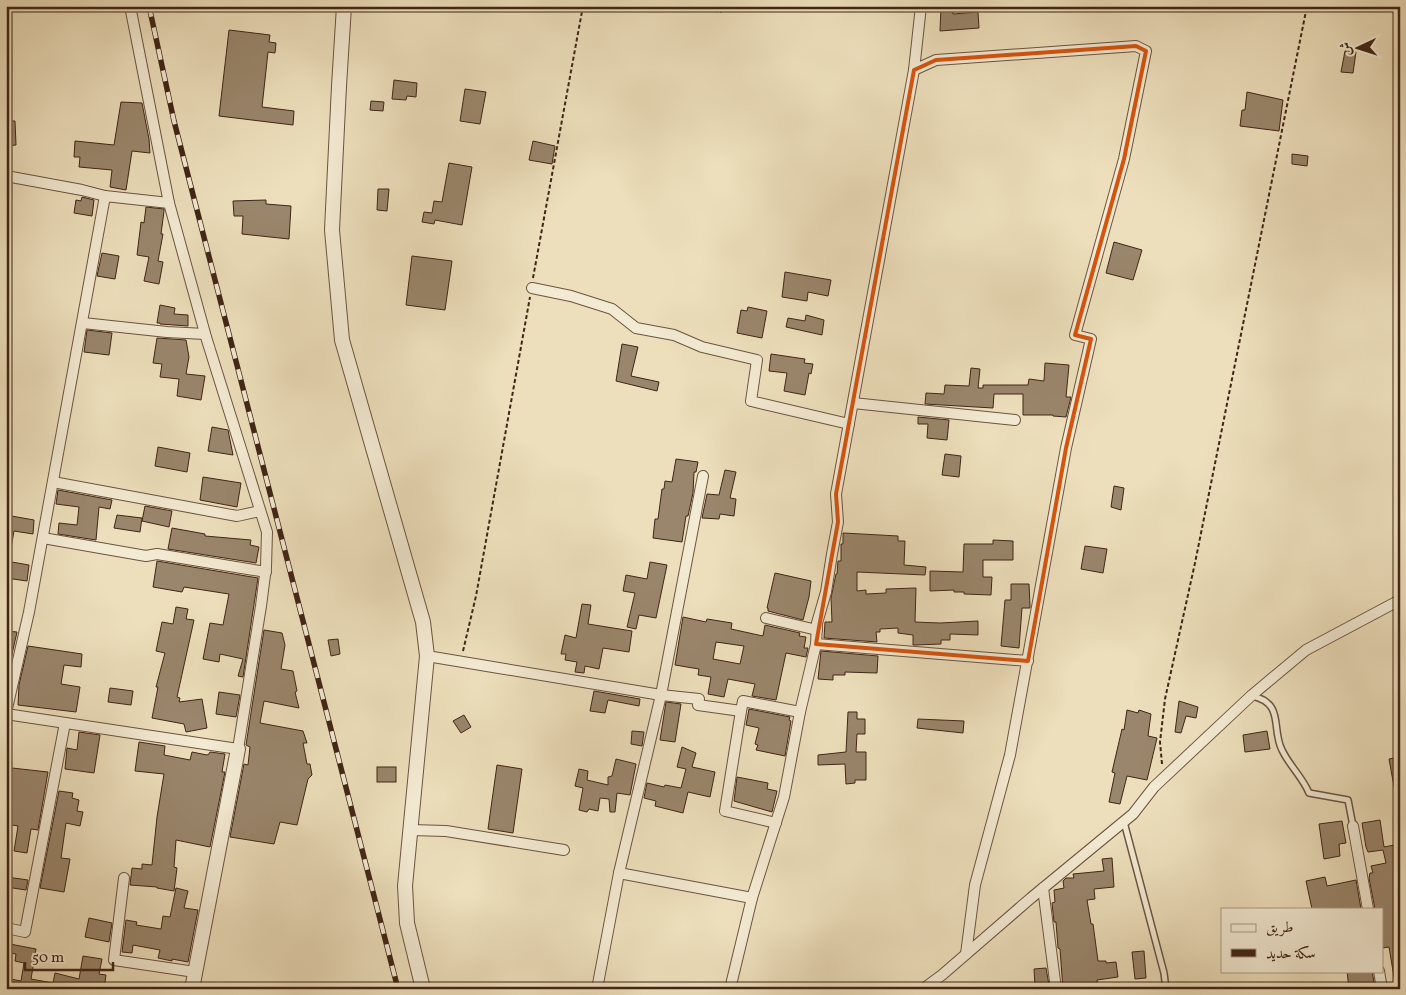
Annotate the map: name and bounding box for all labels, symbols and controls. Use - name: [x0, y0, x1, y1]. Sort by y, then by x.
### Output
- north arrow: [1334, 22, 1384, 72]
- text: ش: [1337, 41, 1356, 56]
- legend: [1221, 908, 1384, 972]
- text: طريق: [1266, 918, 1293, 939]
- scale bar: [25, 940, 112, 972]
- text: سكة حديد: [1266, 944, 1315, 965]
- text: 50 m: [32, 948, 64, 969]

